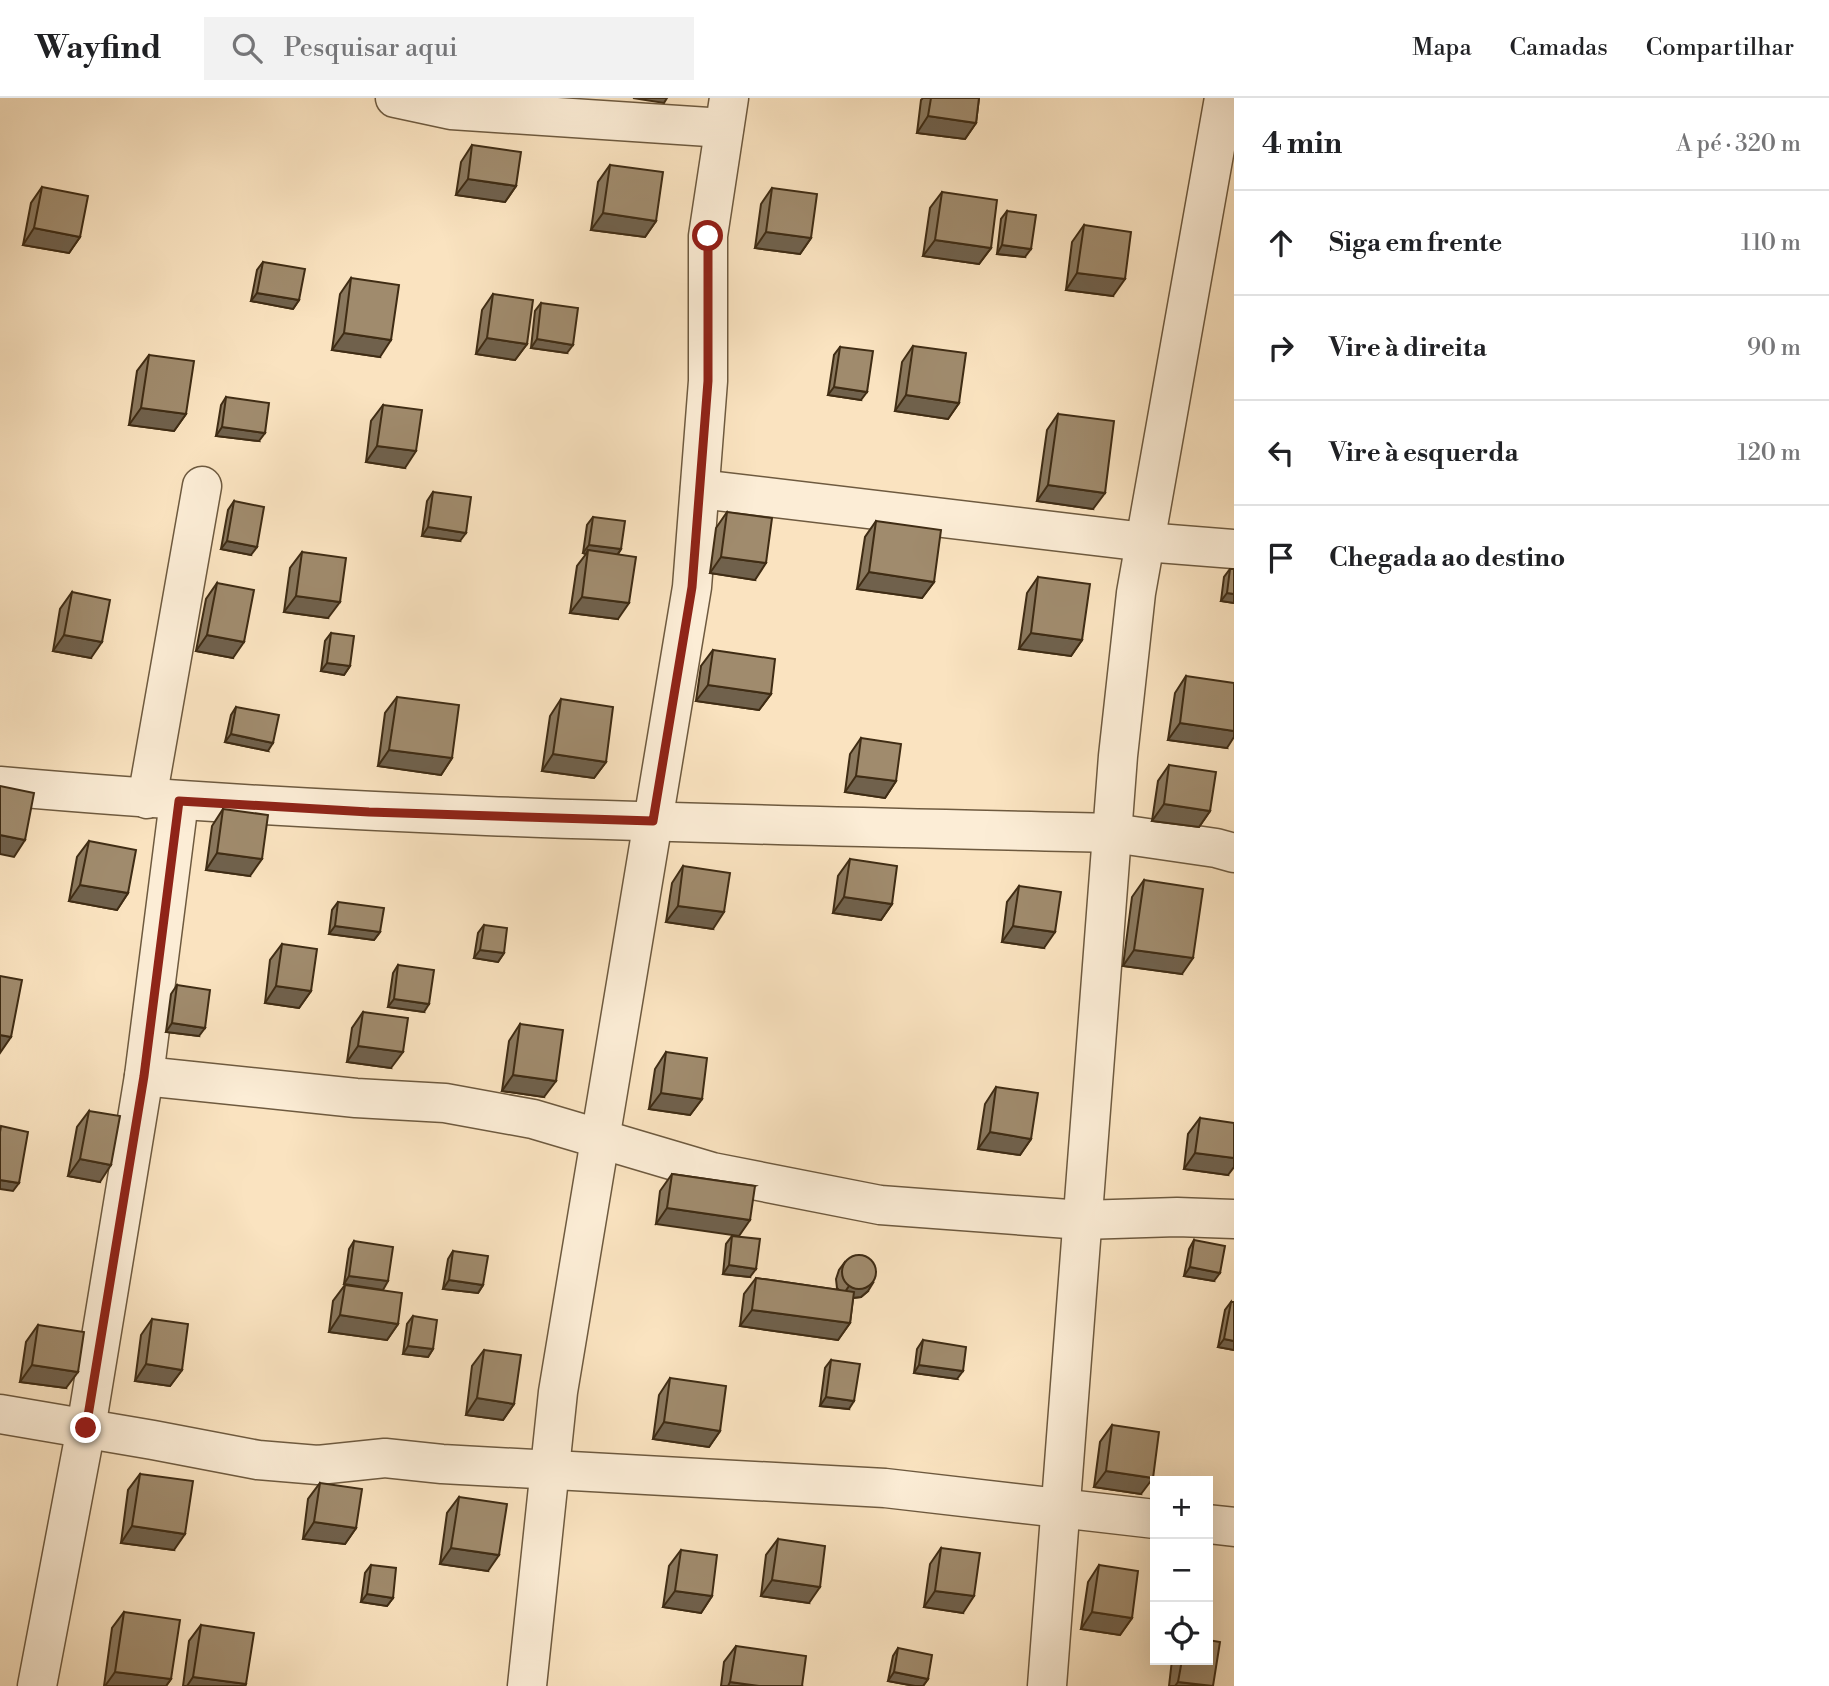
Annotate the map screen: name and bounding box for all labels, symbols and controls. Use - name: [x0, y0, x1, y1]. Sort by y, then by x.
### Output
- search box: [204, 17, 694, 80]
- text: Wayfind: [35, 28, 162, 69]
- icon: search: [228, 29, 266, 67]
- text: Pesquisar aqui: [284, 32, 458, 64]
- text: Mapa: [1412, 33, 1472, 63]
- text: Camadas: [1510, 33, 1608, 63]
- text: Compartilhar: [1646, 33, 1794, 63]
- text: 4 min: [1262, 125, 1342, 163]
- text: A pé · 320 m: [1676, 130, 1801, 158]
- route start: [692, 220, 723, 251]
- icon: ahead: [1262, 224, 1300, 262]
- text: Siga em frente: [1329, 227, 1502, 259]
- text: 110 m: [1741, 229, 1801, 257]
- icon: right: [1262, 329, 1300, 367]
- text: Vire à direita: [1329, 332, 1487, 364]
- text: 90 m: [1747, 334, 1801, 362]
- icon: left: [1262, 434, 1300, 472]
- text: Vire à esquerda: [1329, 437, 1519, 469]
- text: 120 m: [1737, 439, 1801, 467]
- icon: arrive: [1262, 539, 1300, 577]
- text: Chegada ao destino: [1329, 542, 1565, 574]
- route end: [70, 1412, 101, 1443]
- map controls: [1150, 1476, 1213, 1665]
- button: +: [1150, 1476, 1213, 1539]
- button: −: [1150, 1539, 1213, 1602]
- button: locate: [1150, 1602, 1213, 1665]

